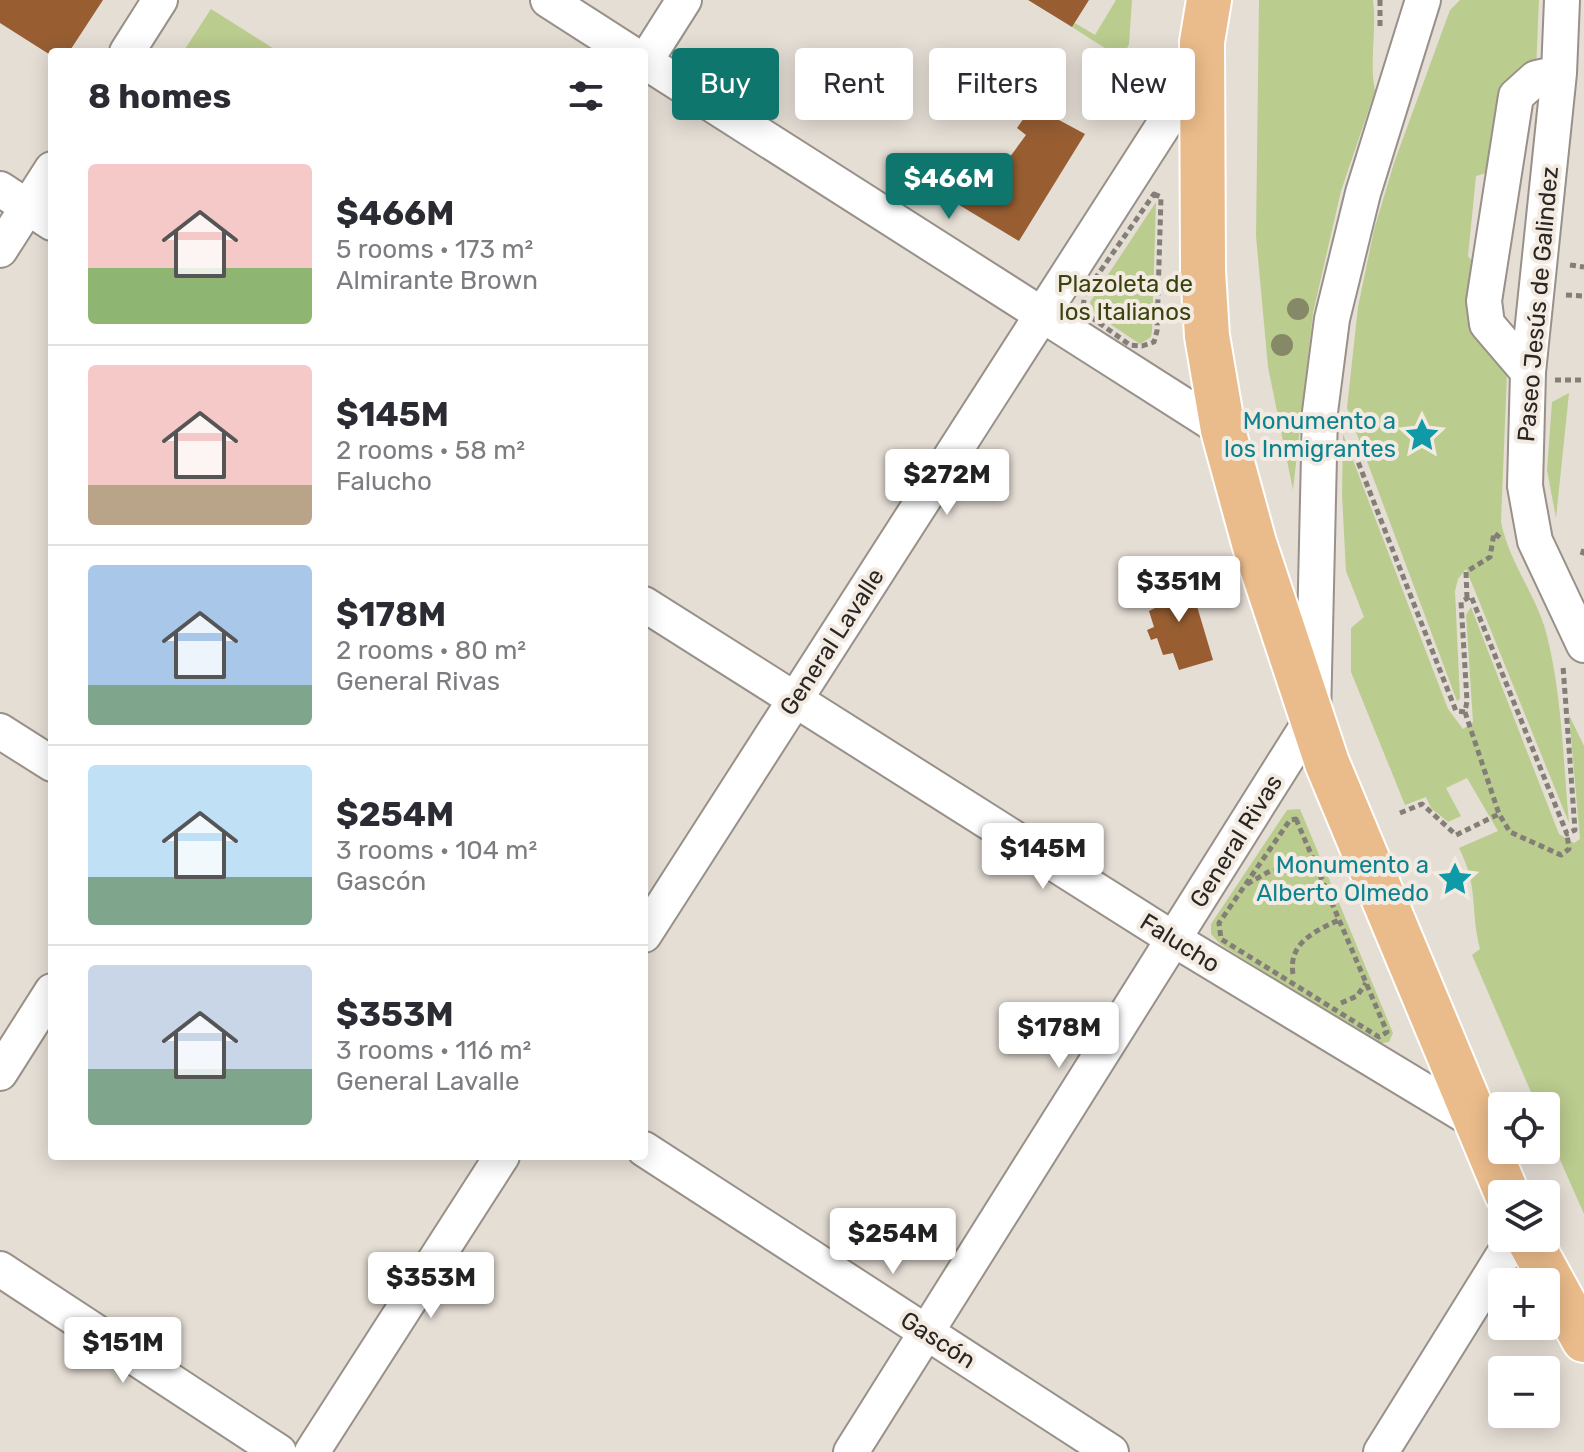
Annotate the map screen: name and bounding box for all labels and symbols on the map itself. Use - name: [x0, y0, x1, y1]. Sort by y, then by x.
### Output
- pin: $466M: [893, 153, 1005, 221]
- street label: Paseo Jesús de Galindez: [1512, 165, 1564, 443]
- park label: Plazoleta de los Italianos: [1057, 270, 1193, 326]
- place label: Monumento a los Inmigrantes: [1224, 407, 1396, 463]
- place icon: Monumento a los Inmigrantes: [1403, 416, 1441, 454]
- pin: $272M: [891, 449, 1003, 517]
- pin: $351M: [1123, 556, 1235, 624]
- street label: General Lavalle: [774, 563, 890, 721]
- street label: General Rivas: [1184, 769, 1288, 913]
- pin: $145M: [987, 823, 1099, 891]
- place label: Monumento a Alberto Olmedo: [1256, 851, 1429, 907]
- place icon: Monumento a Alberto Olmedo: [1436, 860, 1474, 898]
- street label: Falucho: [1135, 908, 1225, 978]
- pin: $178M: [1003, 1002, 1115, 1070]
- pin: $254M: [837, 1208, 949, 1276]
- pin: $353M: [375, 1252, 487, 1320]
- street label: Gascón: [895, 1306, 981, 1374]
- pin: $151M: [67, 1317, 179, 1385]

